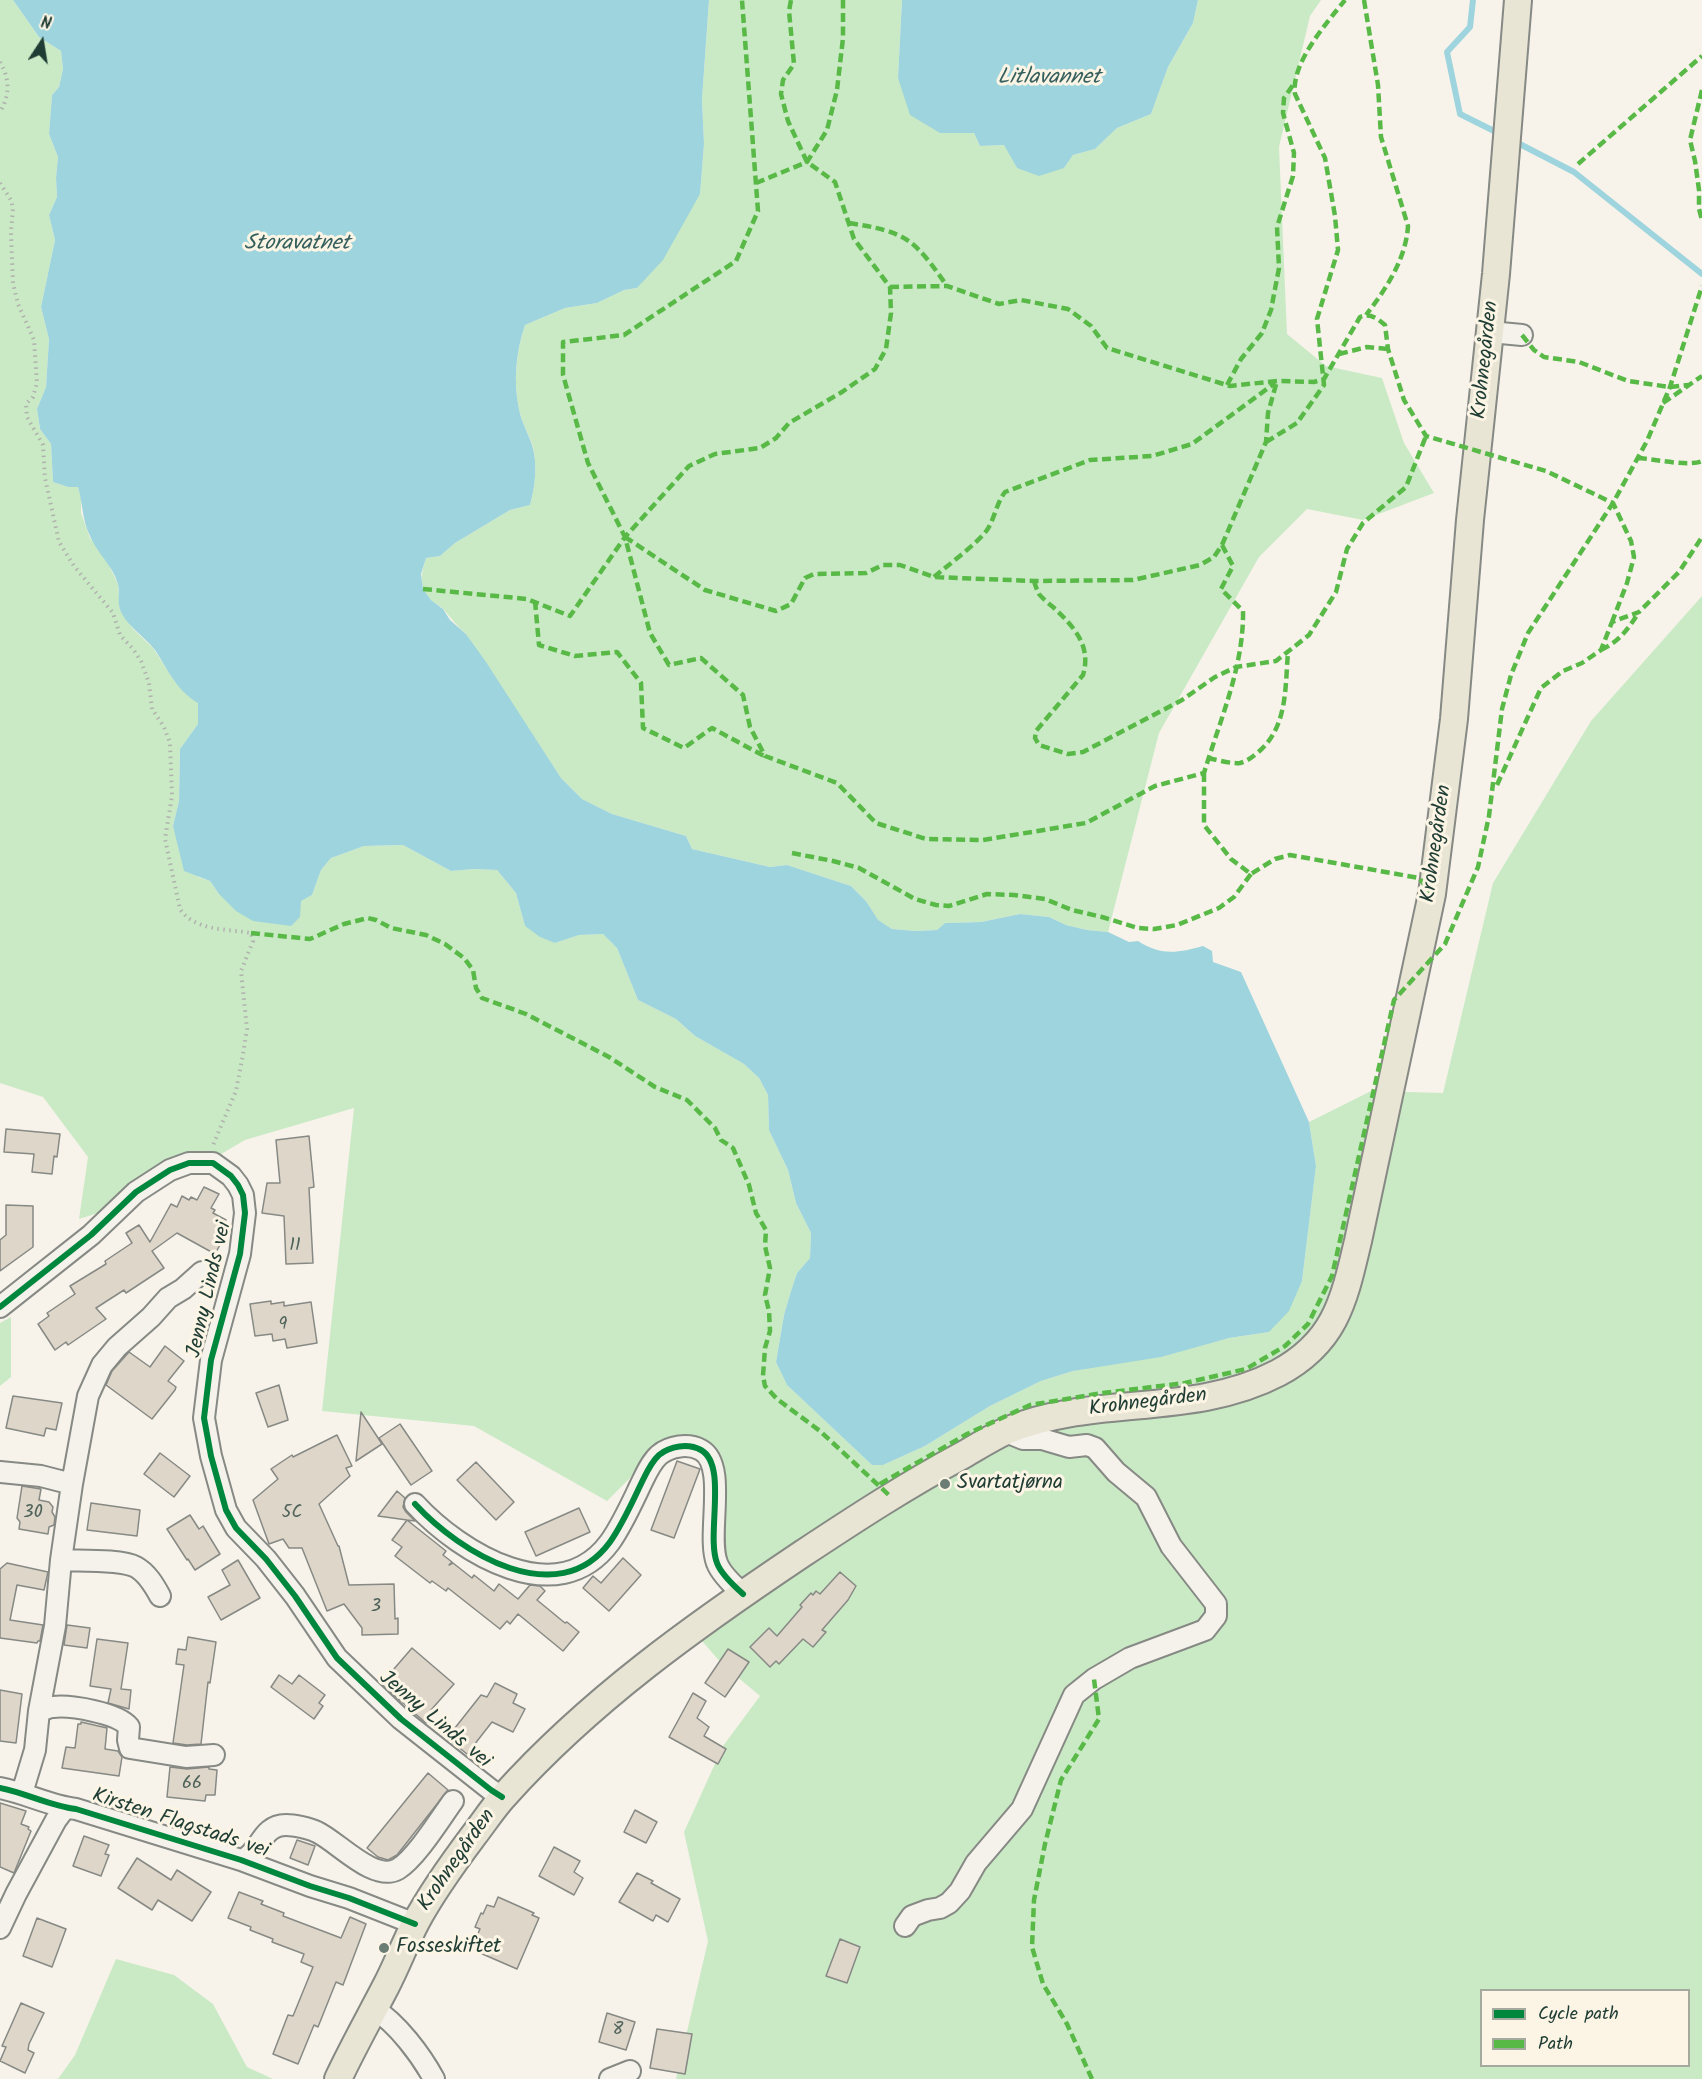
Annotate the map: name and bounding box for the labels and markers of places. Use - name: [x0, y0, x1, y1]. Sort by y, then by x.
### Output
- place label: Svartatjørna: [957, 1471, 1063, 1497]
- marker: Svartatjørna: [938, 1477, 952, 1491]
- place label: Fosseskiftet: [396, 1935, 501, 1961]
- marker: Fosseskiftet: [377, 1941, 391, 1955]

